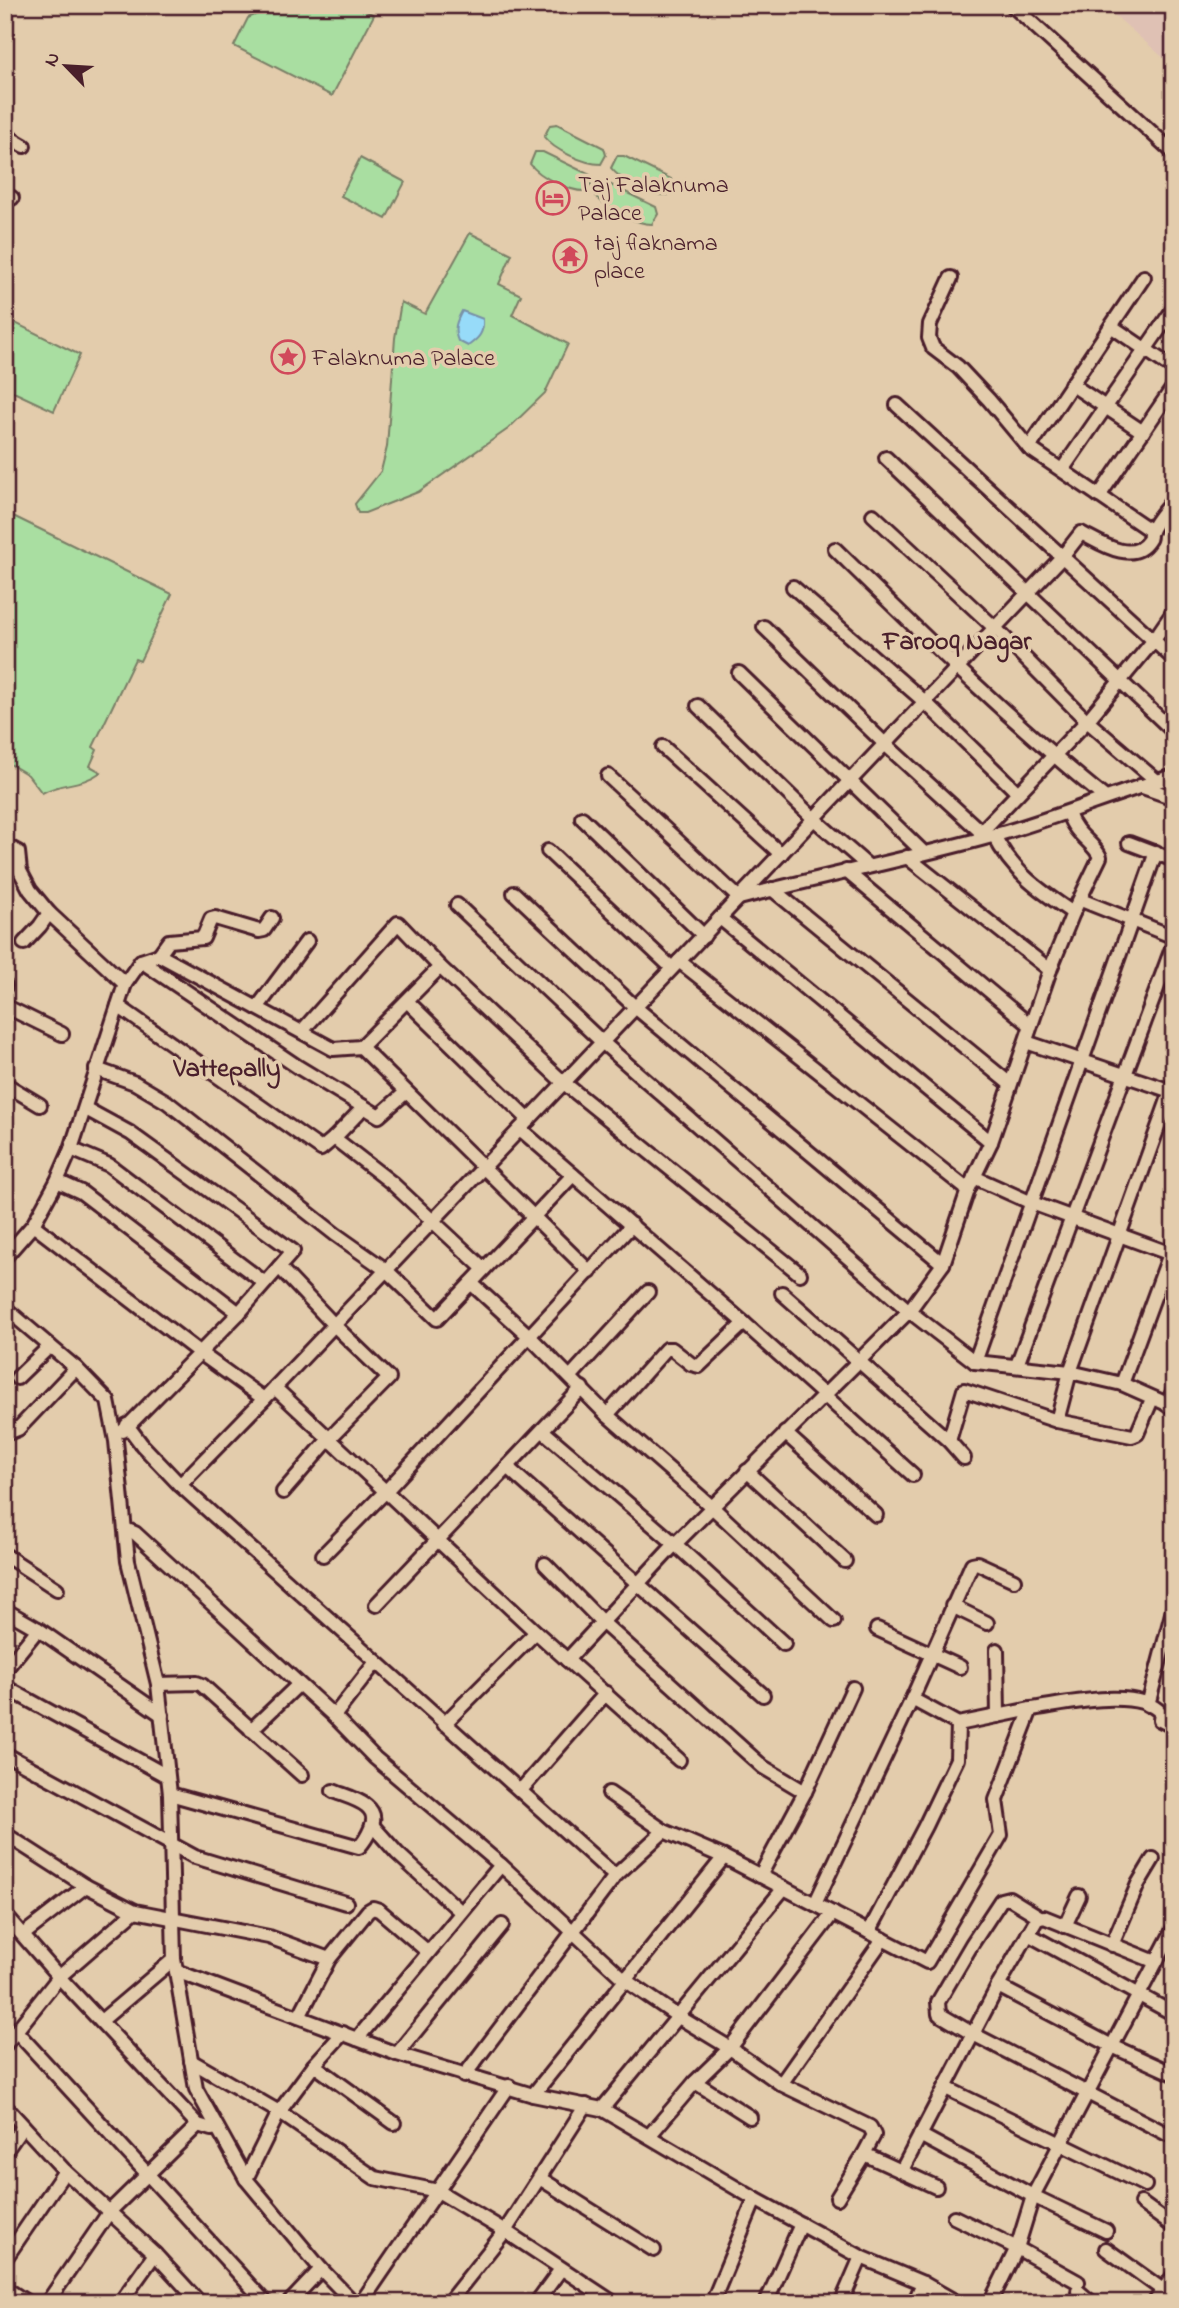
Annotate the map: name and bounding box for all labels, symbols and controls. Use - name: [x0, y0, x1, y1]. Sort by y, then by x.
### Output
- north arrow: [32, 32, 102, 102]
- text: N: [38, 48, 68, 71]
- place label: Taj Falaknuma Palace: [578, 169, 729, 232]
- hotel icon: Taj Falaknuma Palace: [534, 179, 572, 217]
- place label: taj flaknama place: [594, 227, 718, 290]
- temple icon: taj flaknama place: [551, 237, 589, 275]
- place icon: Falaknuma Palace: [269, 338, 307, 376]
- place label: Falaknuma Palace: [311, 342, 495, 377]
- district label: Farooq Nagar: [881, 624, 1032, 663]
- district label: Vattepally: [173, 1051, 280, 1089]

